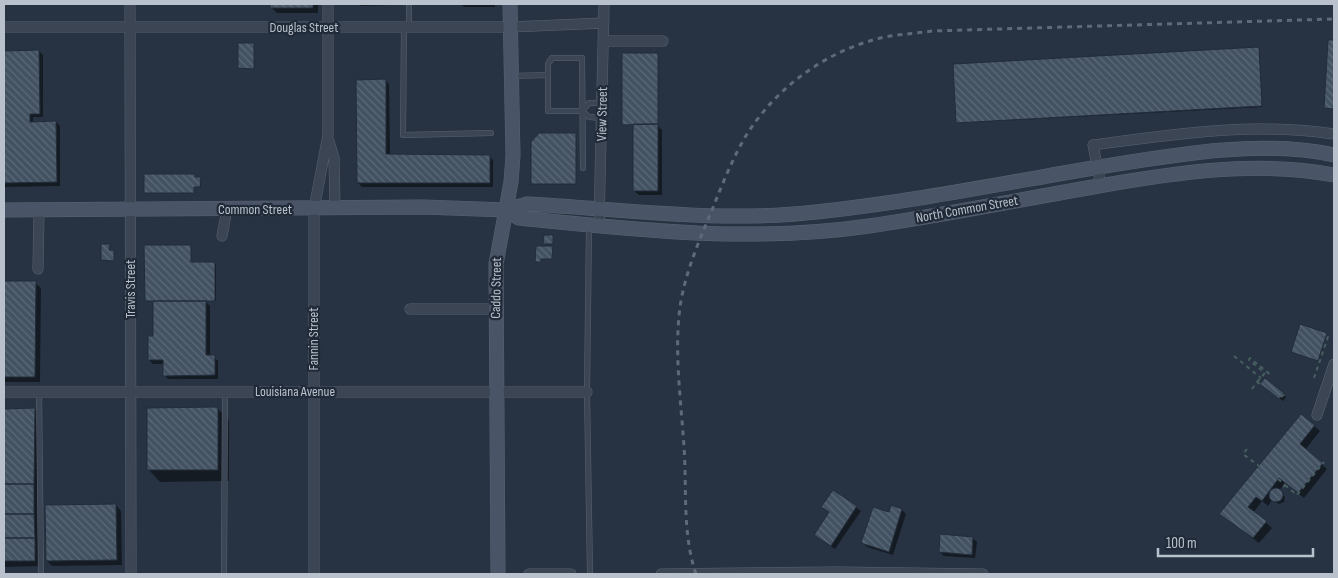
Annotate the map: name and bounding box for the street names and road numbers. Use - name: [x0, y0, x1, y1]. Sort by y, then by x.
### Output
- street label: Douglas Street: [270, 19, 338, 36]
- street label: View Street: [593, 87, 611, 141]
- street label: North Common Street: [914, 192, 1020, 226]
- street label: Common Street: [218, 201, 292, 218]
- street label: Caddo Street: [487, 257, 505, 319]
- street label: Travis Street: [122, 260, 139, 318]
- street label: Fannin Street: [305, 308, 322, 370]
- street label: Louisiana Avenue: [255, 383, 335, 400]

